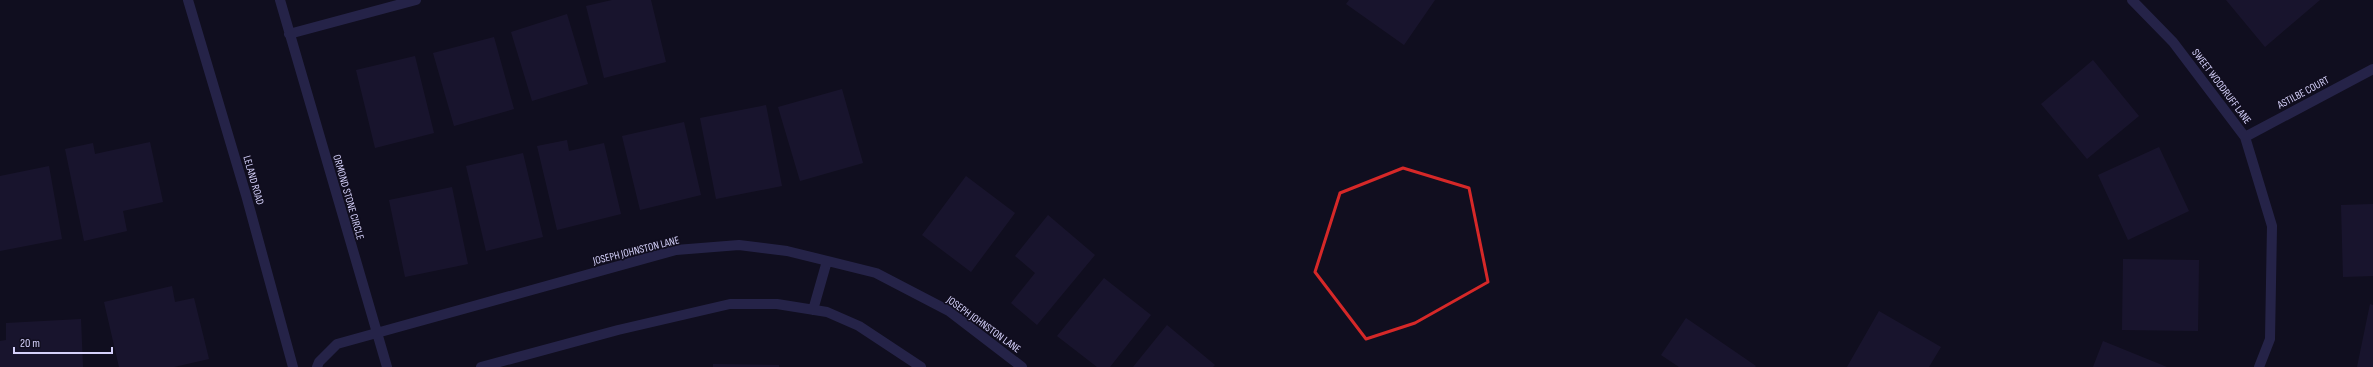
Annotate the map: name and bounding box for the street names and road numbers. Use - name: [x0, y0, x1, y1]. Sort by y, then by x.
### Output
- street label: SWEET WOODRUFF LANE: [2189, 46, 2254, 126]
- street label: ASTILBE COURT: [2274, 73, 2332, 112]
- street label: ORMOND STONE CIRCLE: [330, 153, 367, 241]
- street label: LELAND ROAD: [240, 154, 267, 206]
- street label: JOSEPH JOHNSTON LANE: [591, 233, 681, 268]
- street label: JOSEPH JOHNSTON LANE: [943, 293, 1023, 356]

